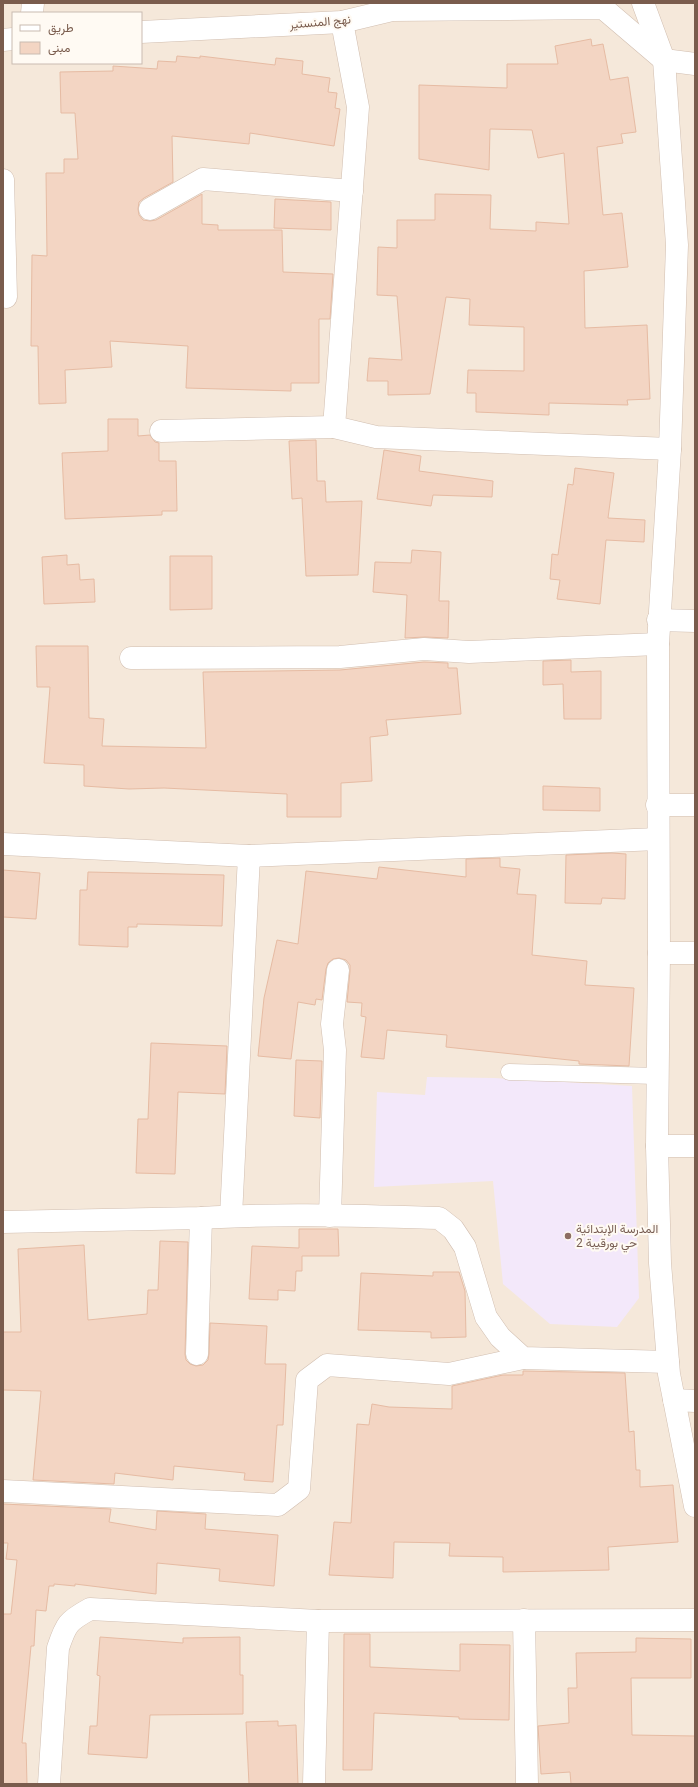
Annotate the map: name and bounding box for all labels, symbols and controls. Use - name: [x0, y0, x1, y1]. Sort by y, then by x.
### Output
- legend: [12, 12, 142, 64]
- street label: نهج المنستير: [288, 12, 351, 34]
- text: طريق: [48, 21, 74, 36]
- text: مبنى: [48, 41, 70, 56]
- place label: المدرسة الإبتدائية حي بورقيبة 2: [576, 1222, 658, 1253]
- marker: المدرسة الإبتدائية حي بورقيبة 2: [563, 1231, 573, 1241]

